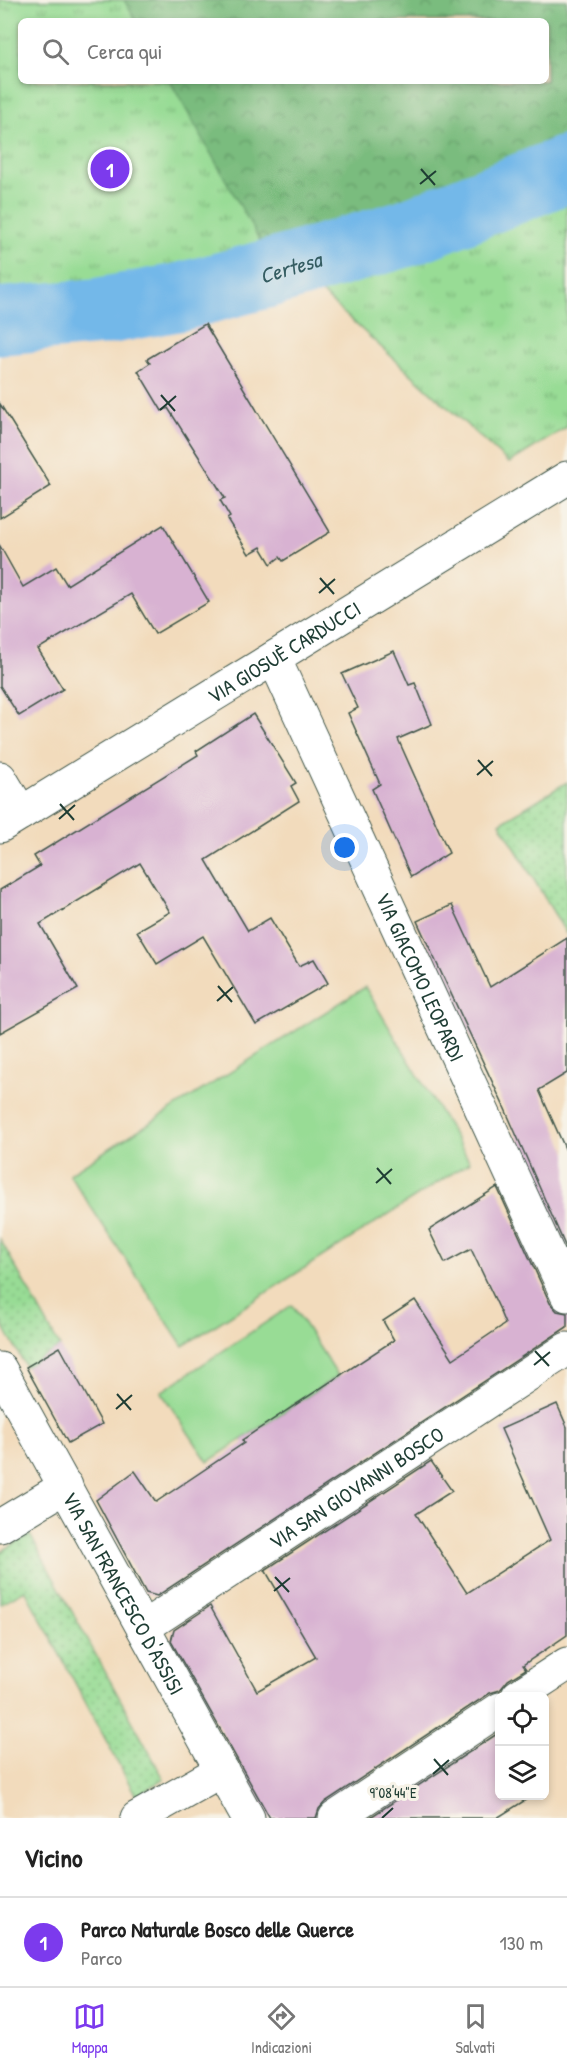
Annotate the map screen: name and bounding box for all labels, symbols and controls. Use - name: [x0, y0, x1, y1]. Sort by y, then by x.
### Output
- search box: [18, 18, 549, 84]
- icon: search: [39, 35, 72, 68]
- text: Cerca qui: [87, 36, 162, 66]
- pin: 1: [90, 146, 130, 192]
- water label: Certesa: [256, 243, 327, 290]
- street label: VIA GIOSUÈ CARDUCCI: [202, 594, 366, 710]
- your location: [330, 833, 359, 862]
- street label: VIA GIACOMO LEOPARDI: [369, 888, 472, 1066]
- street label: VIA SAN GIOVANNI BOSCO: [263, 1419, 449, 1556]
- street label: VIA SAN FRANCESCO D'ASSISI: [56, 1486, 191, 1700]
- map controls: [495, 1692, 549, 1800]
- button: locate: [495, 1692, 549, 1746]
- button: layers: [495, 1746, 549, 1800]
- text: 9°08'44"E: [369, 1782, 417, 1803]
- text: Vicino: [24, 1840, 83, 1875]
- text: Parco Naturale Bosco delle Querce: [81, 1914, 354, 1944]
- text: 1: [40, 1929, 47, 1956]
- text: 130 m: [500, 1929, 543, 1956]
- text: Parco: [81, 1944, 122, 1971]
- tab: Mappa: [72, 2000, 108, 2058]
- tab: Indicazioni: [251, 2000, 312, 2058]
- tab: Salvati: [456, 2000, 495, 2058]

